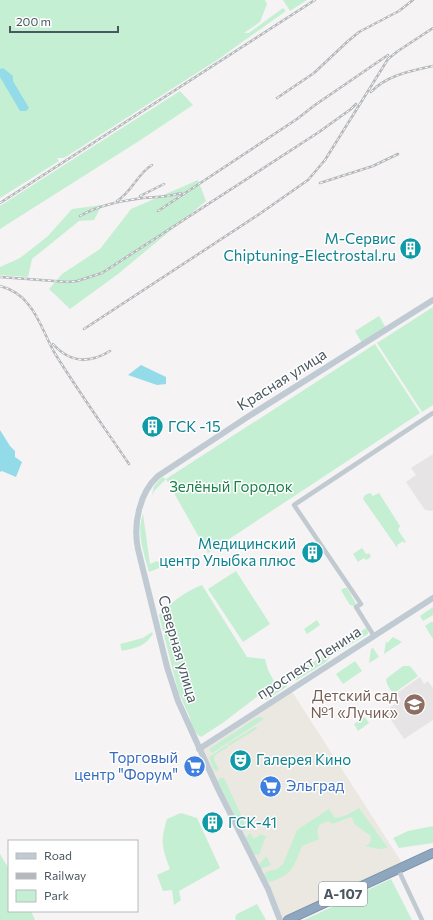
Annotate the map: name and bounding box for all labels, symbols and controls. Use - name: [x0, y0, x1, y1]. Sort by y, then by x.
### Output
- scale bar: [10, 8, 118, 34]
- text: 200 m: [16, 14, 51, 28]
- place label: M-Сервис Chiptuning-Electrostal.ru: [224, 229, 396, 264]
- building icon: M-Сервис Chiptuning-Electrostal.ru: [398, 235, 424, 261]
- street label: Красная улица: [233, 344, 330, 414]
- building icon: ГСК -15: [140, 414, 166, 440]
- place label: ГСК -15: [168, 417, 221, 435]
- park label: Зелёный Городок: [169, 477, 293, 495]
- place label: Медицинский центр Улыбка плюс: [159, 534, 296, 569]
- building icon: Медицинский центр Улыбка плюс: [299, 540, 325, 566]
- street label: Северная улица: [155, 593, 203, 705]
- street label: проспект Ленина: [253, 622, 364, 703]
- place label: Детский сад №1 «Лучик»: [310, 686, 398, 721]
- school or university icon: Детский сад №1 «Лучик»: [401, 692, 427, 718]
- theatre icon: Галерея Кино: [227, 747, 253, 773]
- place label: Торговый центр "Форум": [74, 748, 178, 783]
- place label: Галерея Кино: [256, 750, 351, 768]
- supermarket icon: Торговый центр "Форум": [181, 754, 207, 780]
- supermarket icon: Эльград: [257, 773, 283, 799]
- place label: Эльград: [286, 776, 345, 794]
- building icon: ГСК-41: [199, 810, 225, 836]
- place label: ГСК-41: [228, 813, 277, 831]
- legend: [8, 840, 138, 912]
- text: Road: [44, 848, 72, 862]
- text: Railway: [44, 868, 86, 882]
- road number: А-107: [319, 882, 367, 906]
- text: Park: [44, 888, 70, 902]

